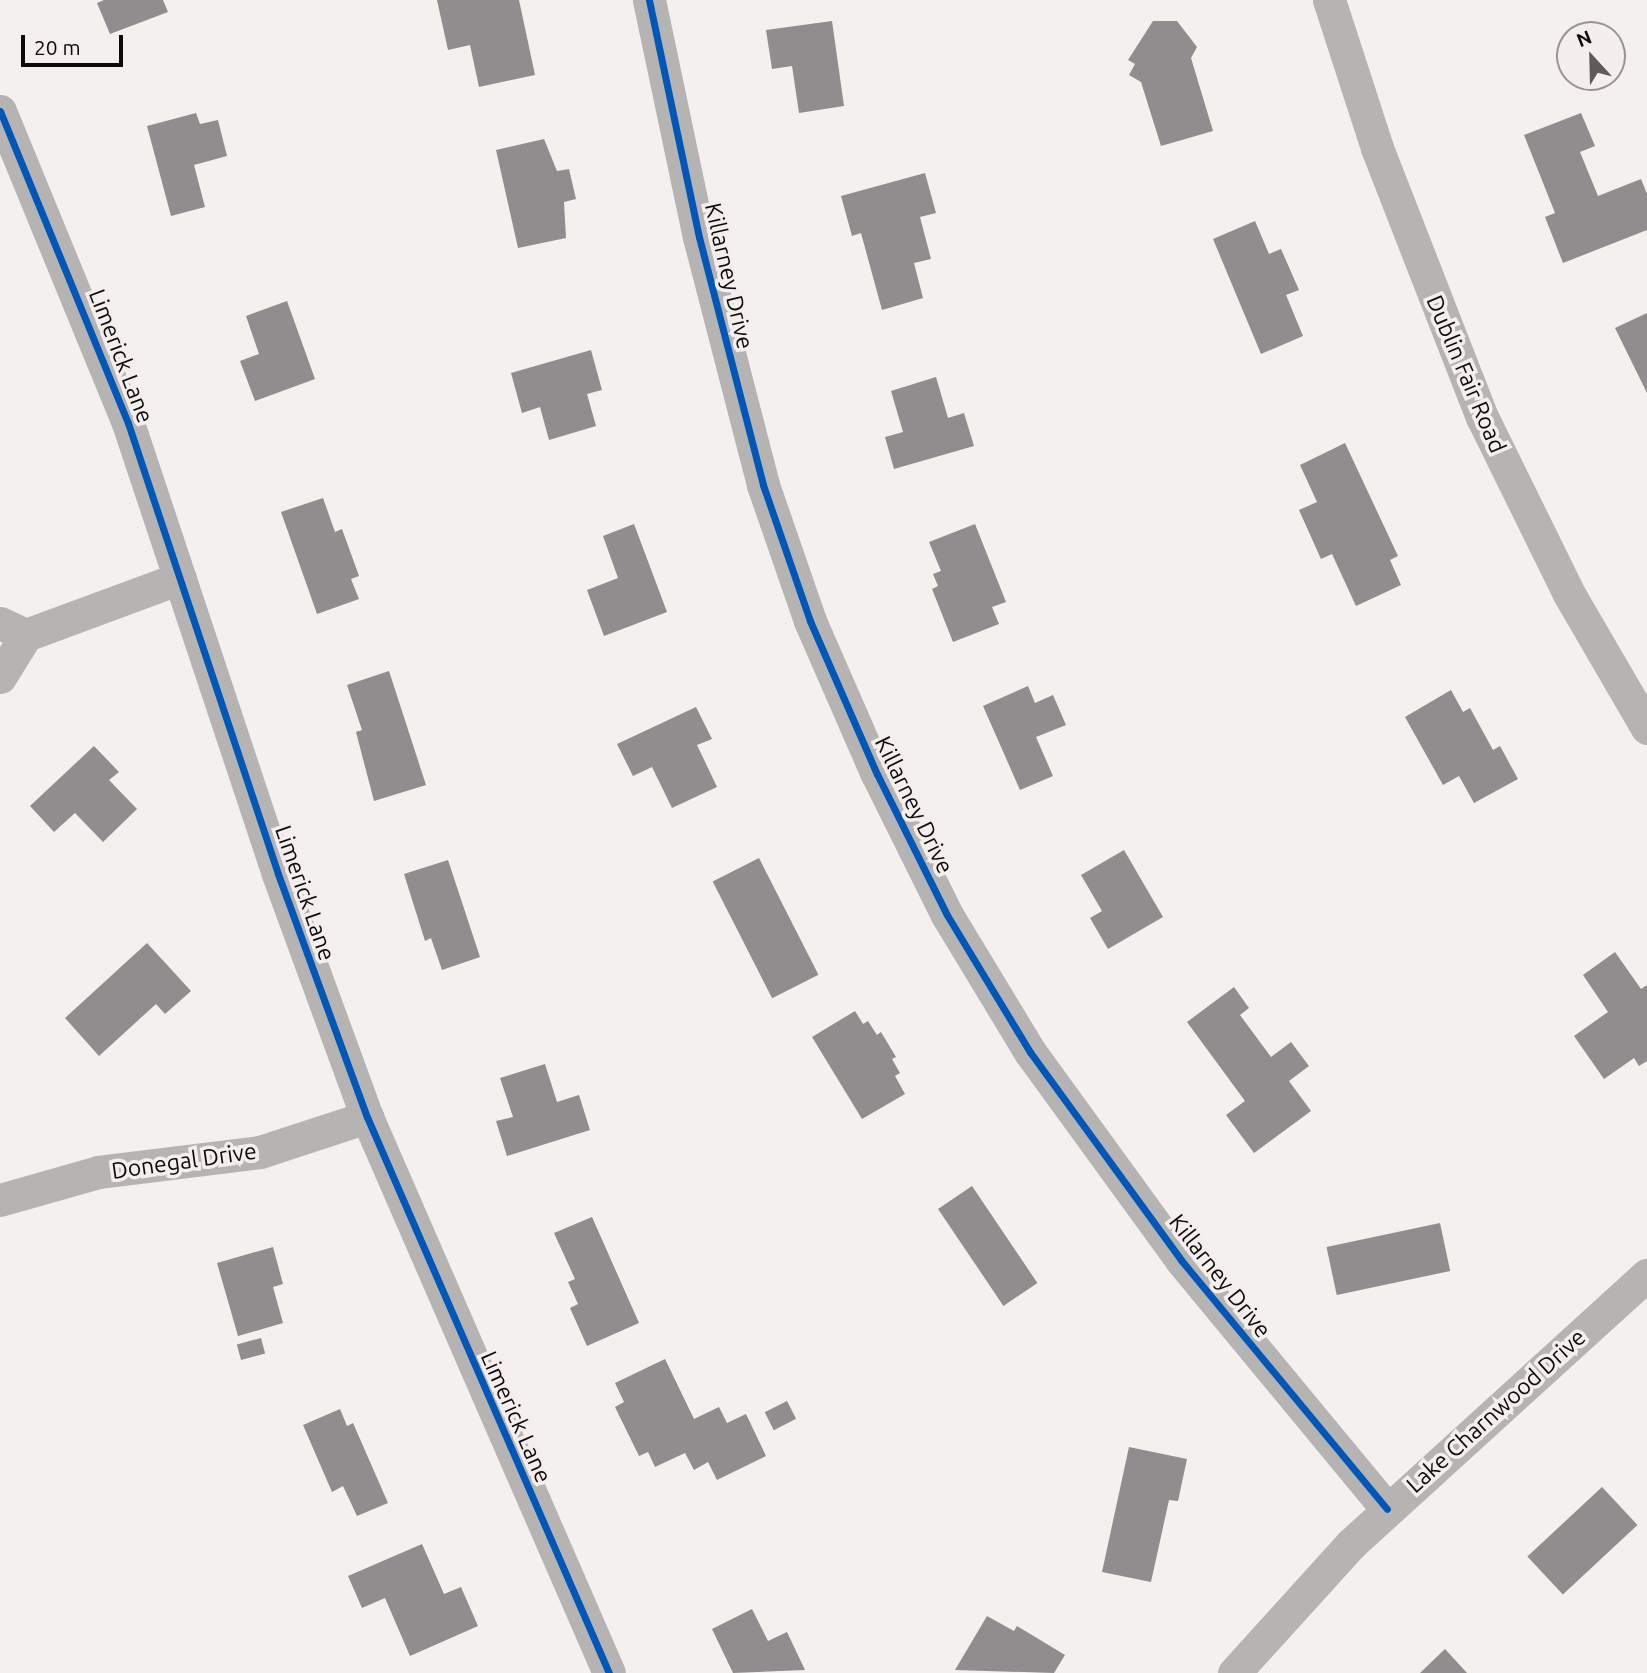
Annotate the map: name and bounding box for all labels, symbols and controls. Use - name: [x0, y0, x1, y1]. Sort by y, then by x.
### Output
- scale bar: [24, 21, 126, 65]
- north arrow: [1556, 21, 1626, 91]
- text: N: [1573, 26, 1595, 51]
- text: 20 m: [34, 35, 81, 59]
- street label: Killarney Drive: [699, 200, 759, 352]
- street label: Limerick Lane: [83, 285, 159, 427]
- street label: Dublin Fair Road: [1420, 291, 1512, 457]
- street label: Killarney Drive: [869, 732, 959, 878]
- street label: Limerick Lane: [269, 822, 341, 964]
- street label: Donegal Drive: [110, 1137, 258, 1185]
- street label: Killarney Drive: [1163, 1209, 1277, 1343]
- street label: Lake Charnwood Drive: [1401, 1323, 1591, 1499]
- street label: Limerick Lane: [475, 1347, 557, 1487]

